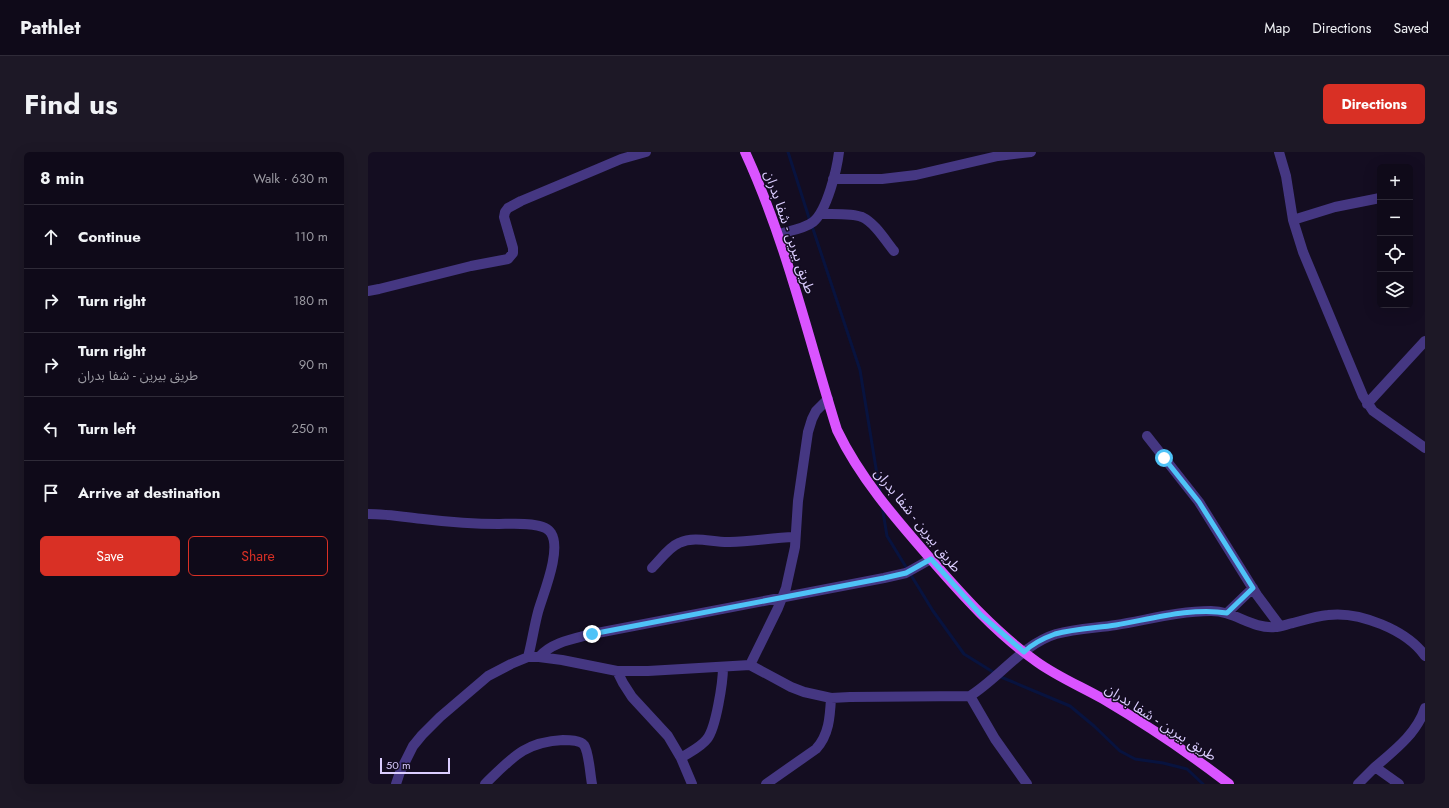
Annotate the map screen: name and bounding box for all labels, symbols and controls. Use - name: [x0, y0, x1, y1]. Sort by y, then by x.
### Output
- text: Pathlet: [20, 14, 80, 41]
- text: Map: [1264, 18, 1290, 38]
- text: Directions: [1312, 18, 1372, 38]
- text: Saved: [1394, 18, 1429, 38]
- text: Find us: [24, 84, 118, 125]
- button: Directions: [1323, 84, 1425, 124]
- map controls: [1377, 164, 1413, 308]
- button: +: [1377, 164, 1413, 200]
- text: 8 min: [40, 166, 84, 190]
- street label: طريق بيرين - شفا بدران: [760, 168, 820, 296]
- text: Walk · 630 m: [253, 169, 328, 188]
- button: −: [1377, 200, 1413, 236]
- icon: ahead: [40, 226, 62, 248]
- text: Continue: [78, 226, 141, 248]
- text: 110 m: [294, 227, 328, 246]
- button: locate: [1377, 236, 1413, 272]
- button: layers: [1377, 272, 1413, 308]
- icon: right: [40, 290, 62, 312]
- text: Turn right: [78, 290, 146, 312]
- text: 180 m: [293, 291, 328, 310]
- text: Turn right: [78, 340, 146, 362]
- icon: right: [40, 354, 62, 376]
- text: 90 m: [299, 355, 328, 374]
- text: طريق بيرين - شفا بدران: [78, 366, 198, 385]
- icon: left: [40, 418, 62, 440]
- text: Turn left: [78, 418, 136, 440]
- text: 250 m: [291, 419, 328, 438]
- route start: [1155, 449, 1173, 467]
- street label: طريق بيرين - شفا بدران: [870, 463, 966, 577]
- icon: arrive: [40, 482, 62, 504]
- text: Arrive at destination: [78, 482, 220, 504]
- button: Save: [40, 536, 180, 576]
- button: Share: [188, 536, 328, 576]
- route end: [583, 625, 601, 643]
- street label: طريق بيرين - شفا بدران: [1101, 678, 1221, 766]
- scale bar: [380, 756, 450, 775]
- text: 50 m: [386, 757, 411, 773]

